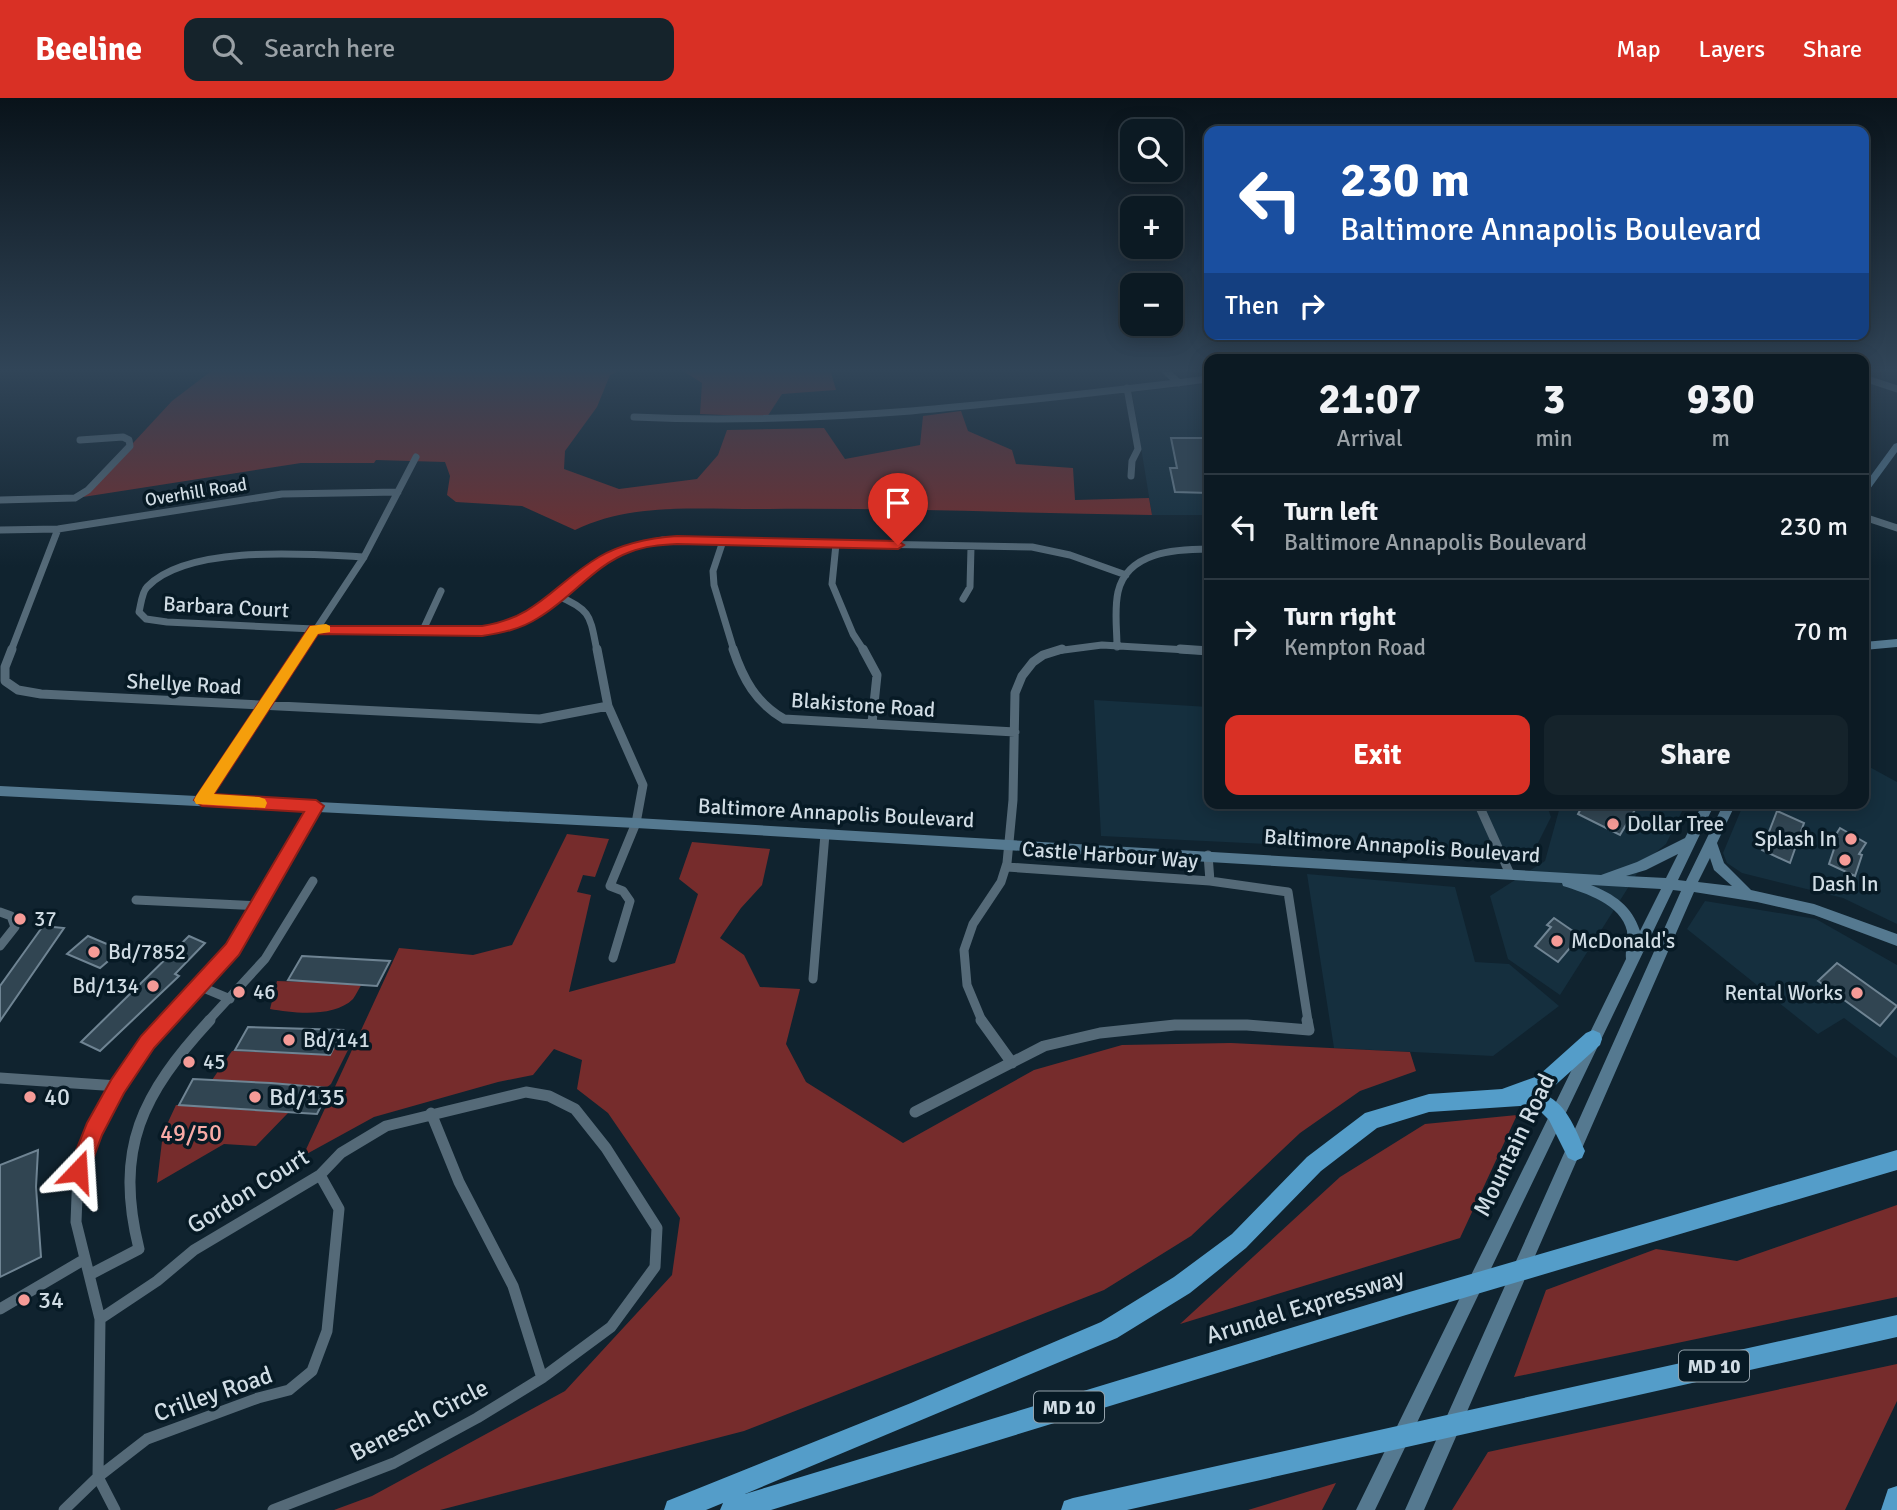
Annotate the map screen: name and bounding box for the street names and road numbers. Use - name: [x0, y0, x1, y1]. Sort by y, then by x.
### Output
- street label: Overhill Road: [143, 473, 249, 511]
- street label: Barbara Court: [162, 591, 290, 623]
- street label: Shellye Road: [126, 668, 242, 700]
- street label: Blakistone Road: [790, 687, 936, 723]
- street label: Baltimore Annapolis Boulevard: [697, 793, 975, 833]
- street label: Baltimore Annapolis Boulevard: [1263, 823, 1541, 869]
- street label: Castle Harbour Way: [1021, 836, 1199, 874]
- street label: Mountain Road: [1467, 1069, 1561, 1221]
- street label: Gordon Court: [182, 1142, 314, 1240]
- street label: Arundel Expressway: [1202, 1262, 1408, 1350]
- road number: MD 10: [1679, 1350, 1749, 1382]
- street label: Crilley Road: [150, 1360, 276, 1428]
- street label: Benesch Circle: [345, 1372, 493, 1468]
- road number: MD 10: [1034, 1392, 1104, 1422]

